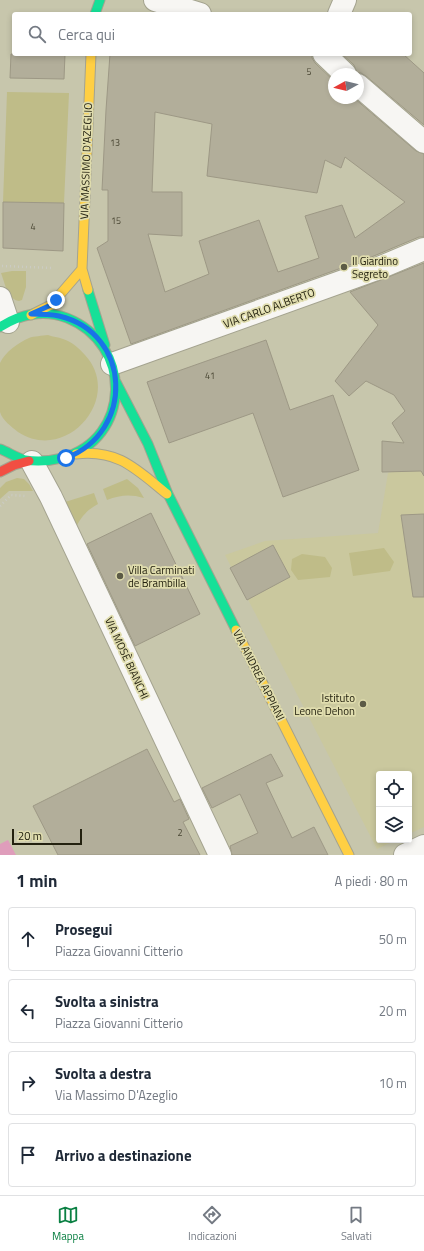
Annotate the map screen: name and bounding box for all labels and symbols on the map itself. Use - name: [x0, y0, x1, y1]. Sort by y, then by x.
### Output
- house number: 5: [306, 65, 312, 78]
- north arrow: [328, 68, 364, 104]
- street label: VIA MASSIMO D'AZEGLIO: [76, 102, 96, 220]
- house number: 13: [110, 136, 120, 149]
- house number: 15: [111, 214, 121, 227]
- house number: 4: [30, 220, 36, 233]
- place label: Il Giardino Segreto: [352, 253, 398, 282]
- marker: Il Giardino Segreto: [339, 262, 349, 272]
- street label: VIA CARLO ALBERTO: [221, 284, 317, 332]
- route end: [47, 291, 65, 309]
- house number: 41: [205, 369, 215, 382]
- route start: [57, 449, 75, 467]
- place label: Villa Carminati de Brambilla: [128, 562, 194, 591]
- marker: Villa Carminati de Brambilla: [115, 571, 125, 581]
- street label: VIA MOSÈ BIANCHI: [101, 614, 153, 702]
- street label: VIA ANDREA APPIANI: [229, 627, 289, 723]
- place label: Istituto Leone Dehon: [294, 690, 355, 719]
- marker: Istituto Leone Dehon: [358, 699, 368, 709]
- house number: 2: [177, 826, 183, 839]
- scale bar: [12, 827, 82, 846]

